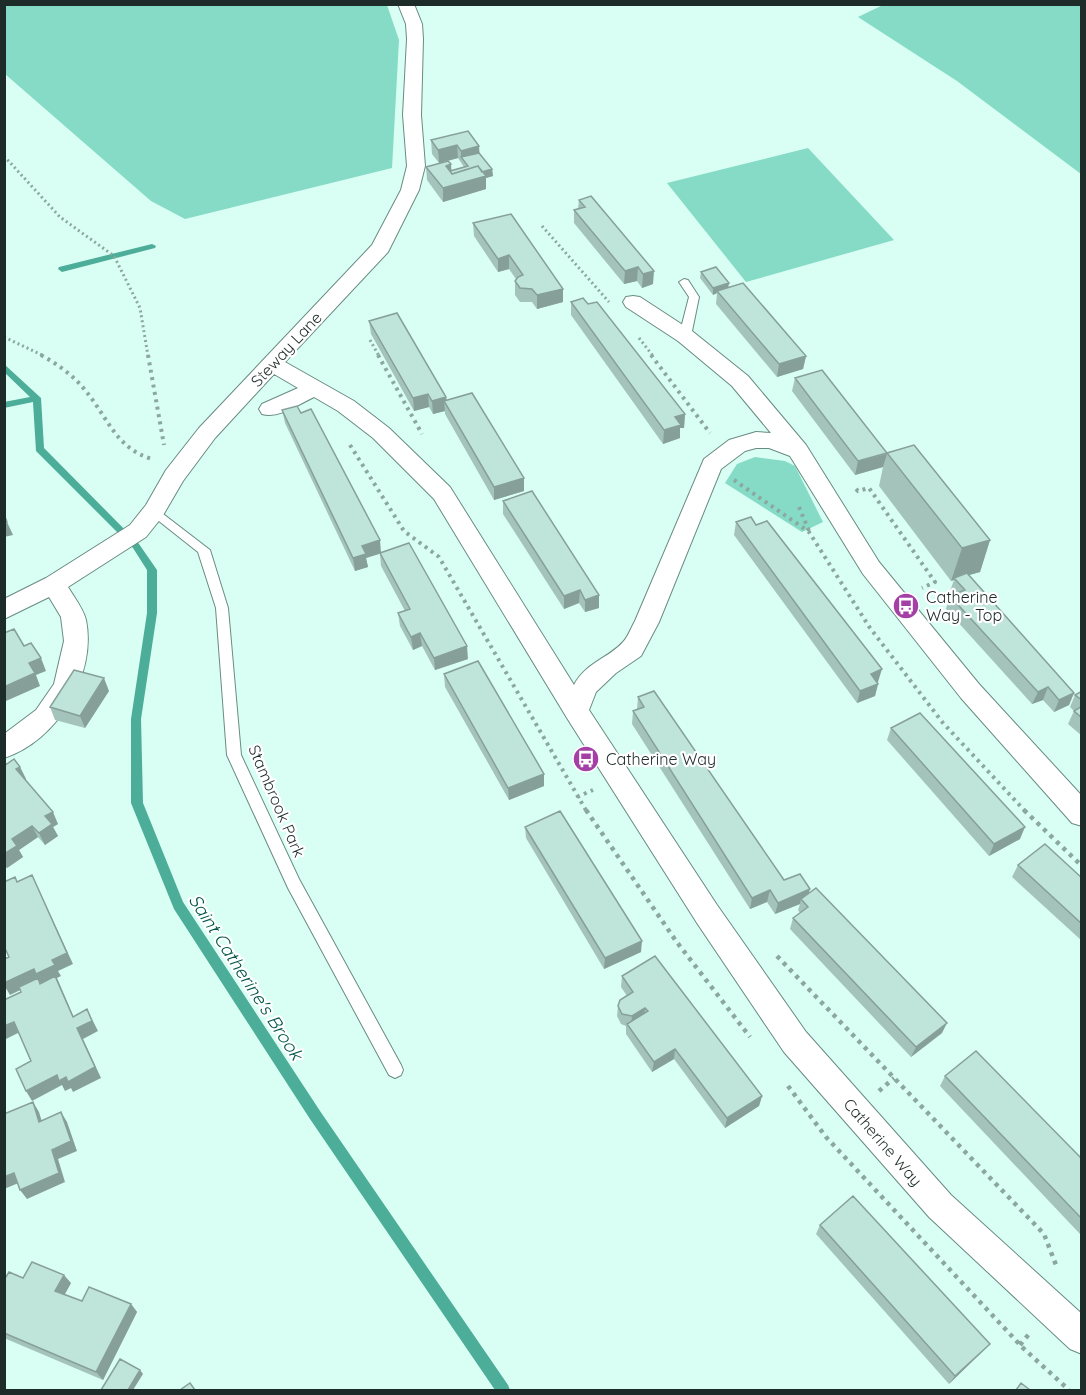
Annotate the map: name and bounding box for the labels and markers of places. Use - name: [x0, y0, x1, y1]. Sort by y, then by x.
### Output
- place label: Catherine Way - Top: [926, 587, 1002, 625]
- bus stop icon: Catherine Way - Top: [891, 591, 921, 621]
- bus stop icon: Catherine Way: [571, 744, 601, 774]
- place label: Catherine Way: [606, 749, 716, 769]

